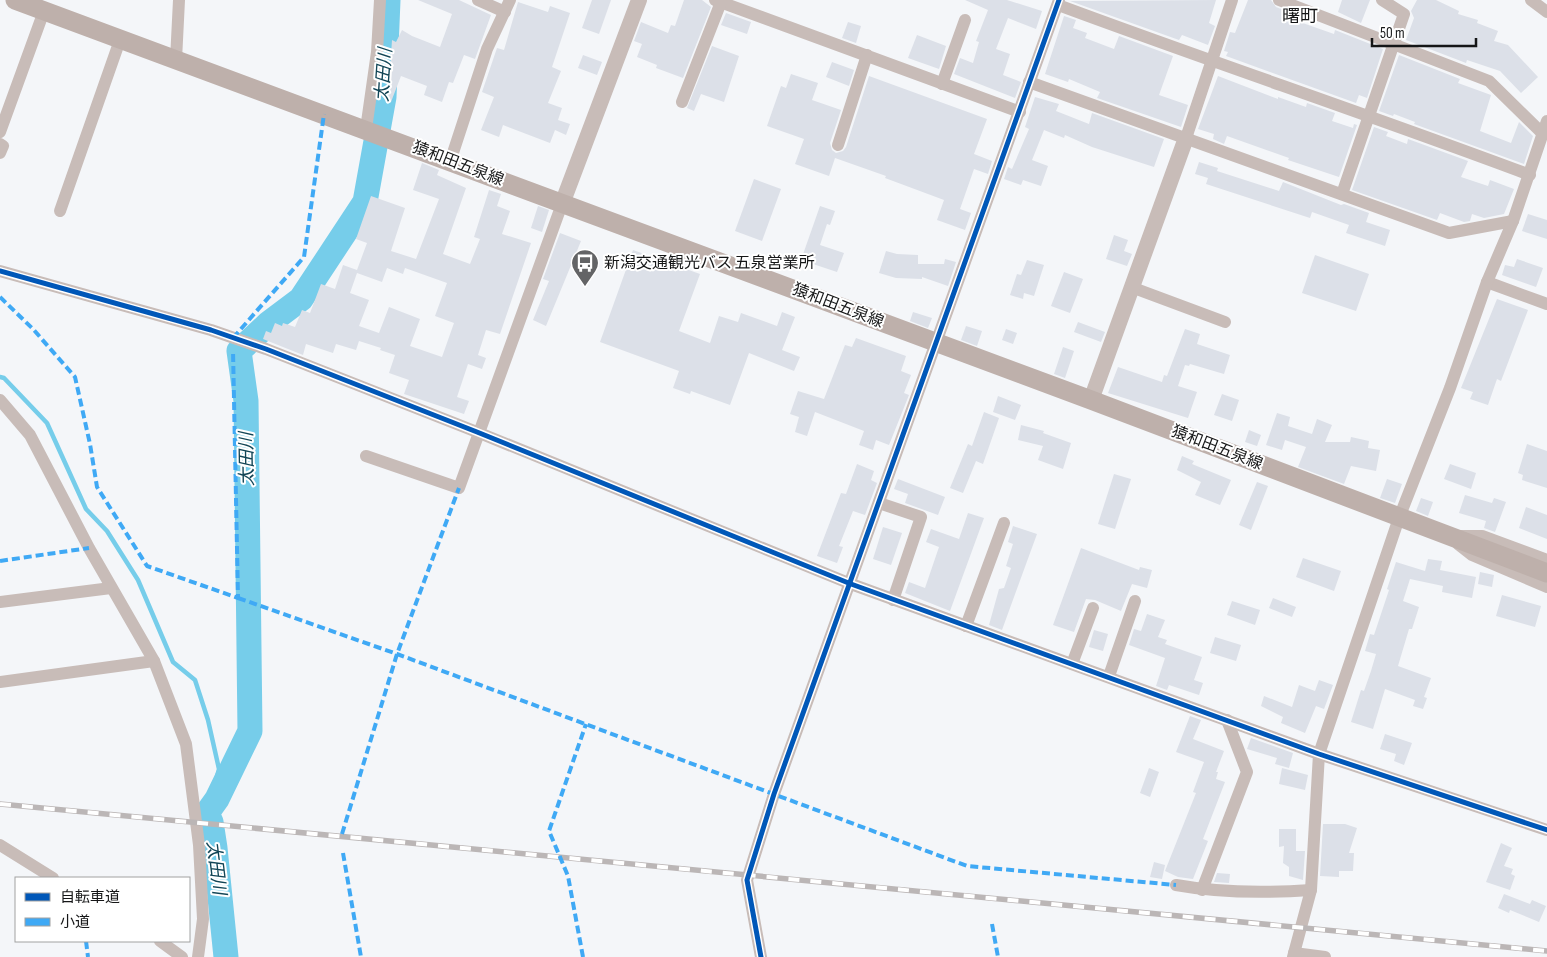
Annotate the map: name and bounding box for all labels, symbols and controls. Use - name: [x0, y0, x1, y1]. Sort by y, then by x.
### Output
- district label: 曙町: [1282, 6, 1318, 27]
- scale bar: [1372, 15, 1476, 47]
- text: 50 m: [1380, 24, 1405, 43]
- water label: 太田川: [372, 45, 396, 103]
- street label: 猿和田五泉線: [410, 138, 506, 190]
- bus stop icon: 新潟交通観光バス 五泉営業所: [570, 248, 600, 287]
- place label: 新潟交通観光バス 五泉営業所: [604, 254, 815, 273]
- street label: 猿和田五泉線: [790, 280, 886, 332]
- street label: 猿和田五泉線: [1169, 422, 1265, 474]
- water label: 太田川: [236, 430, 258, 486]
- water label: 太田川: [202, 840, 230, 898]
- legend: [15, 877, 190, 942]
- text: 自転車道: [60, 888, 120, 907]
- text: 小道: [60, 913, 90, 932]

